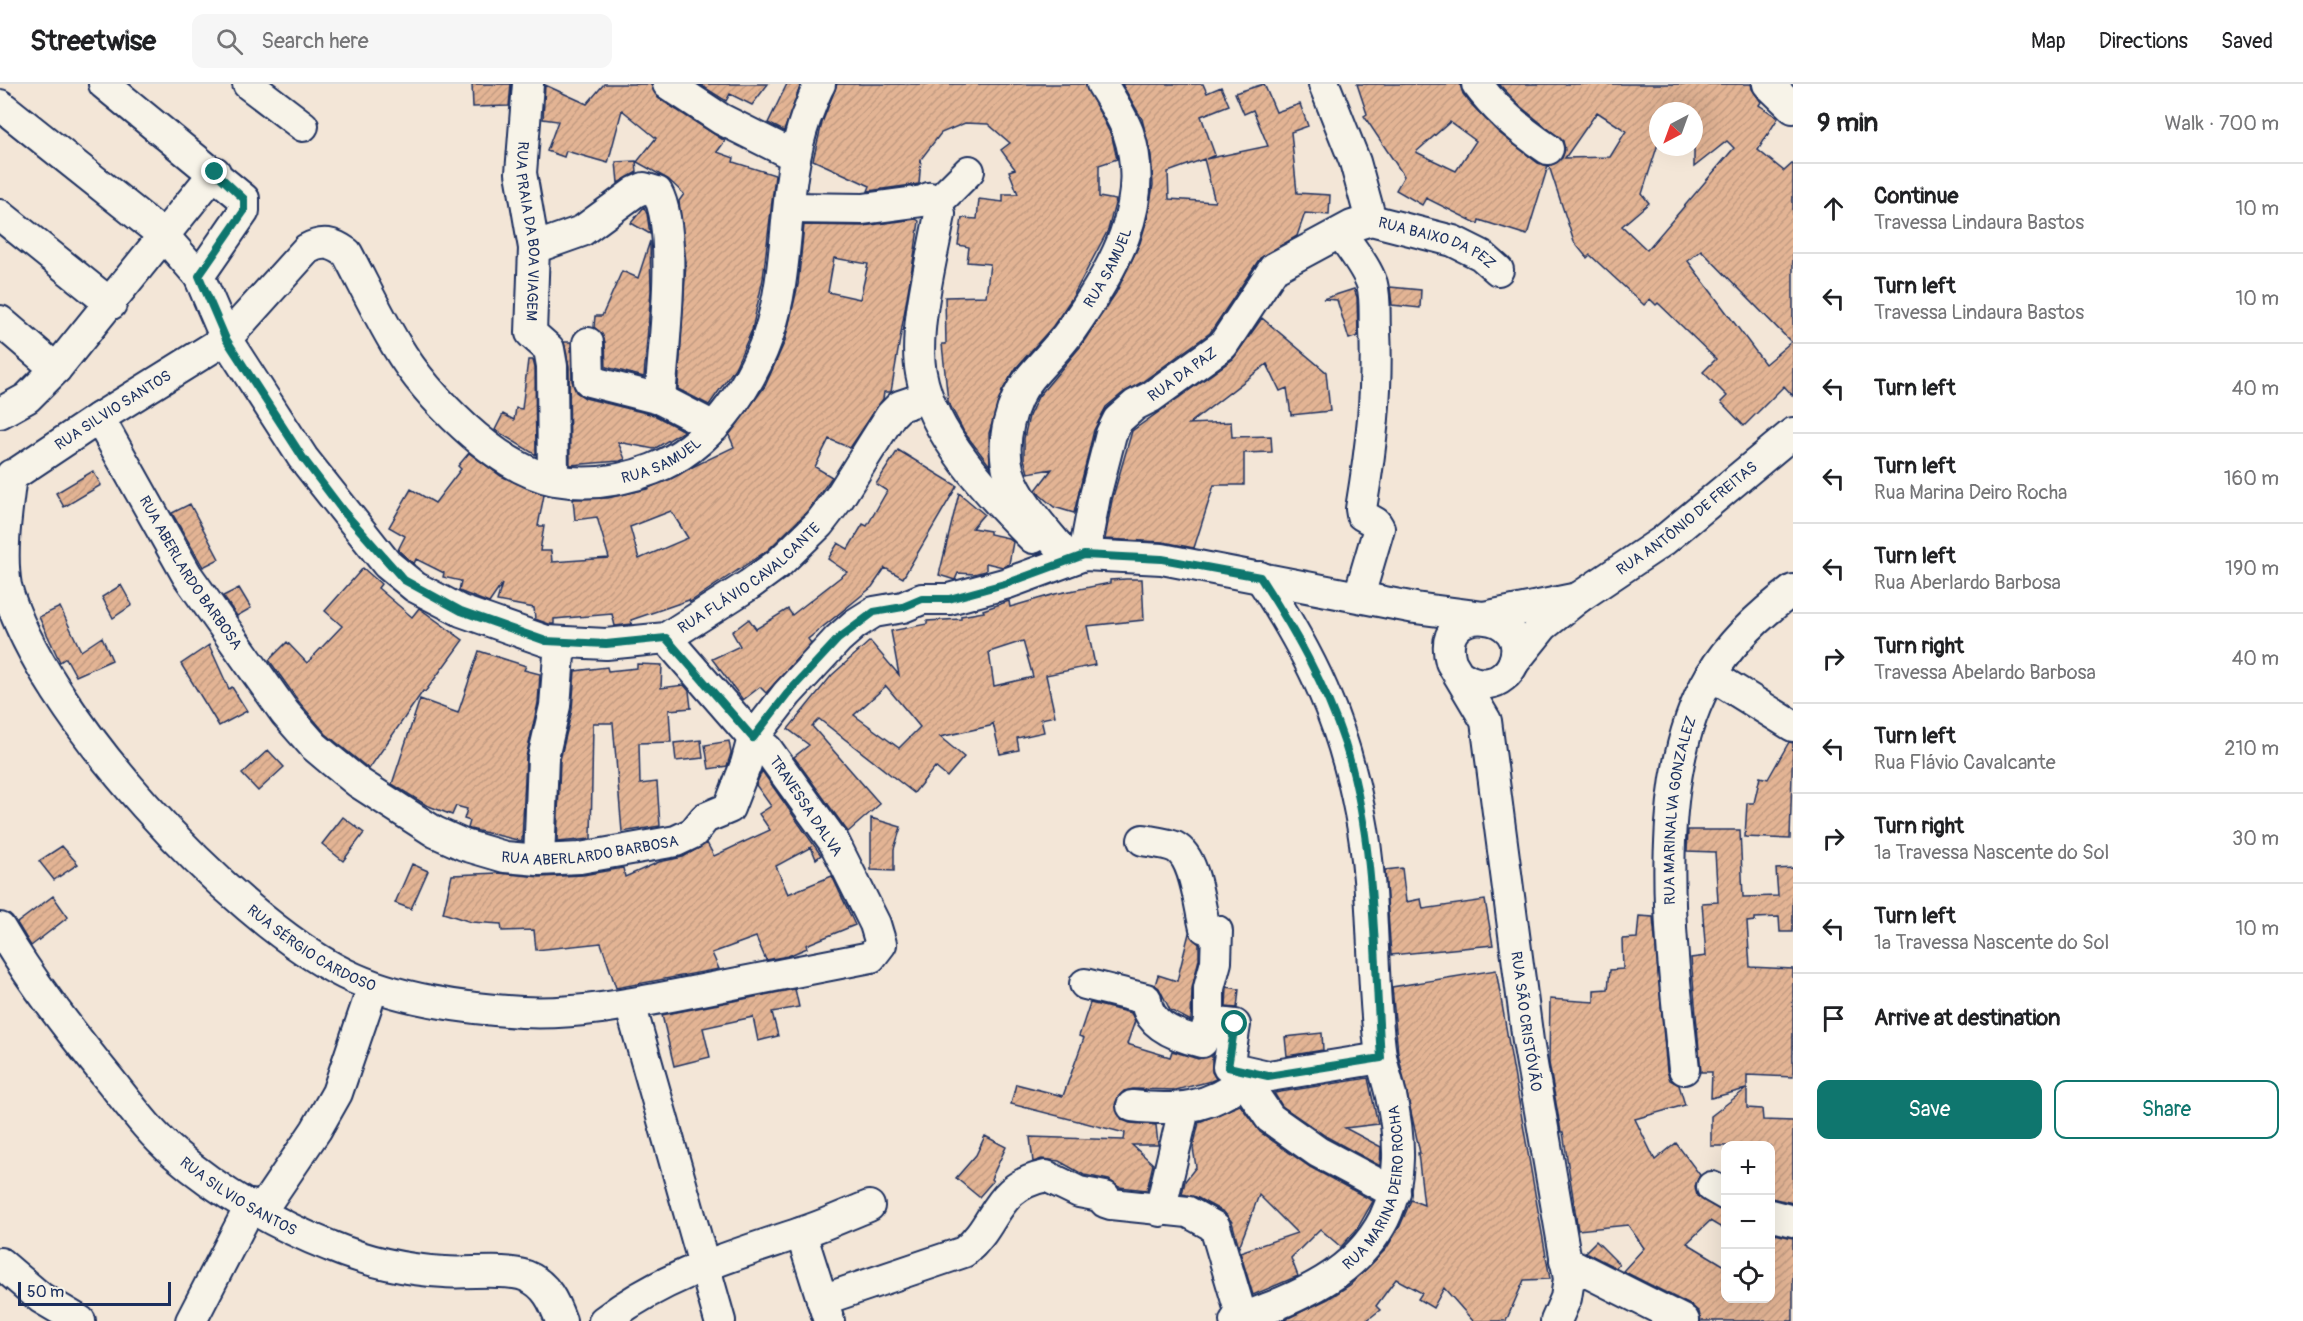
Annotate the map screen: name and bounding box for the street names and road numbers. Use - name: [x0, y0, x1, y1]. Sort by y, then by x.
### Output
- street label: RUA PRAIA DA BOA VIAGEM: [511, 141, 543, 321]
- street label: RUA BAIXO DA PEZ: [1376, 213, 1499, 273]
- street label: RUA SAMUEL: [1080, 226, 1136, 311]
- street label: RUA DA PAZ: [1144, 343, 1221, 406]
- street label: RUA SILVIO SANTOS: [51, 366, 175, 455]
- street label: RUA SAMUEL: [620, 434, 706, 488]
- street label: RUA ANTÔNIO DE FREITAS: [1613, 458, 1761, 580]
- street label: RUA ABERLARDO BARBOSA: [135, 493, 246, 654]
- street label: RUA FLÁVIO CAVALCANTE: [675, 519, 825, 638]
- street label: RUA MARINALVA GONZALEZ: [1660, 714, 1701, 905]
- street label: TRAVESSA DALVA: [765, 752, 846, 860]
- street label: RUA ABERLARDO BARBOSA: [501, 832, 680, 870]
- street label: RUA SÉRGIO CARDOSO: [243, 901, 378, 996]
- street label: RUA SÃO CRISTÓVÃO: [1506, 950, 1546, 1093]
- street label: RUA MARINA DEIRO ROCHA: [1339, 1104, 1408, 1274]
- street label: RUA SILVIO SANTOS: [176, 1153, 300, 1240]

